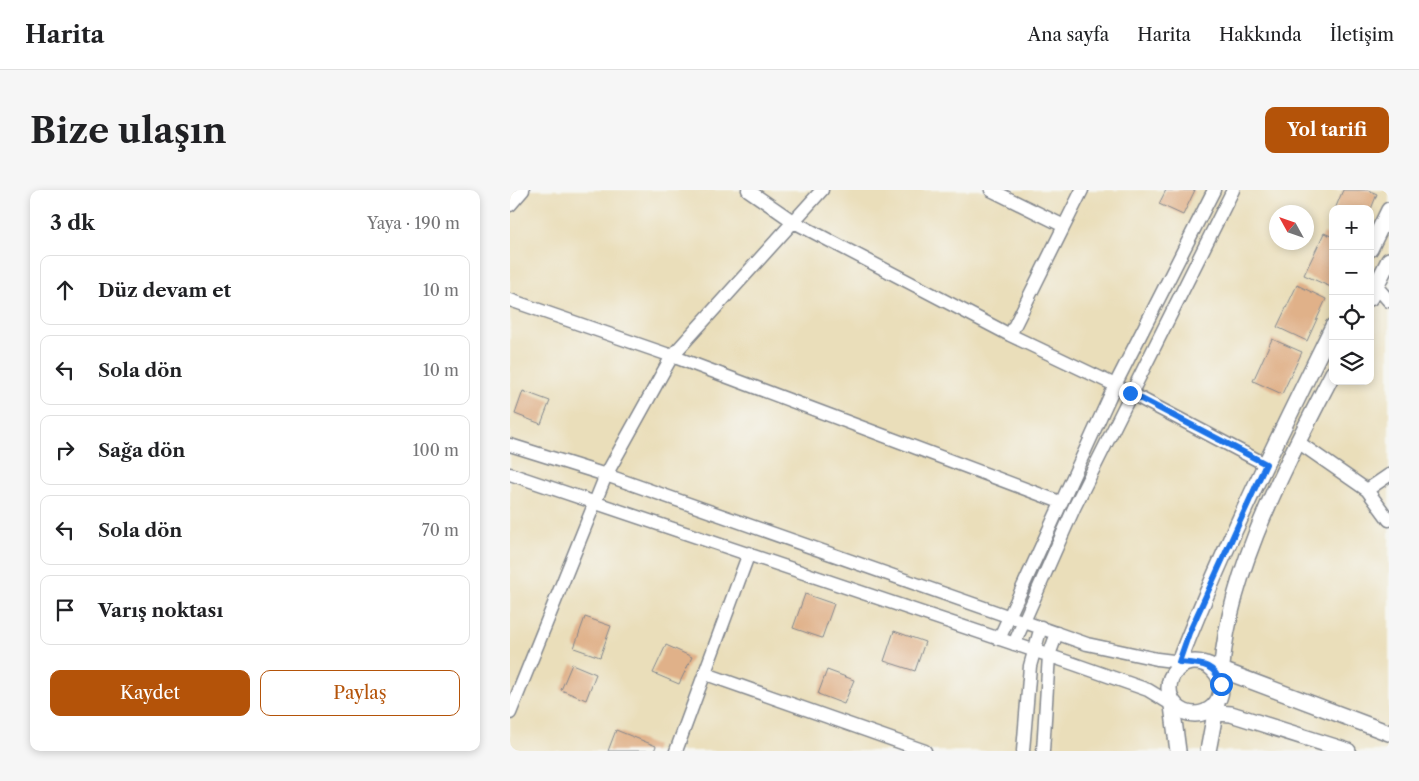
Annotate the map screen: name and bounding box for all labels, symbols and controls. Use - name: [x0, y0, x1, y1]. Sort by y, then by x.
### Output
- text: Harita: [25, 20, 104, 49]
- text: Ana sayfa: [1028, 24, 1109, 46]
- text: Harita: [1137, 24, 1191, 46]
- text: Hakkında: [1219, 24, 1302, 46]
- text: İletişim: [1330, 24, 1394, 46]
- button: Yol tarifi: [1265, 107, 1389, 153]
- text: Bize ulaşın: [30, 109, 227, 152]
- north arrow: [1269, 205, 1314, 250]
- map controls: [1329, 205, 1374, 385]
- button: +: [1329, 205, 1374, 250]
- text: 3 dk: [50, 210, 95, 235]
- text: Yaya · 190 m: [367, 213, 460, 233]
- button: −: [1329, 250, 1374, 295]
- icon: ahead: [51, 276, 79, 304]
- text: Düz devam et: [98, 279, 231, 302]
- text: 10 m: [423, 280, 459, 300]
- button: locate: [1329, 295, 1374, 340]
- button: layers: [1329, 340, 1374, 385]
- icon: left: [51, 356, 79, 384]
- text: Sola dön: [98, 359, 182, 382]
- text: 10 m: [423, 360, 459, 380]
- route end: [1119, 382, 1142, 405]
- icon: right: [51, 436, 79, 464]
- text: Sağa dön: [98, 439, 185, 462]
- text: 100 m: [413, 440, 459, 460]
- icon: left: [51, 516, 79, 544]
- text: Sola dön: [98, 519, 182, 542]
- text: 70 m: [422, 520, 459, 540]
- icon: arrive: [51, 596, 79, 624]
- text: Varış noktası: [98, 599, 223, 622]
- button: Kaydet: [50, 670, 250, 716]
- button: Paylaş: [260, 670, 460, 716]
- route start: [1210, 673, 1233, 696]

